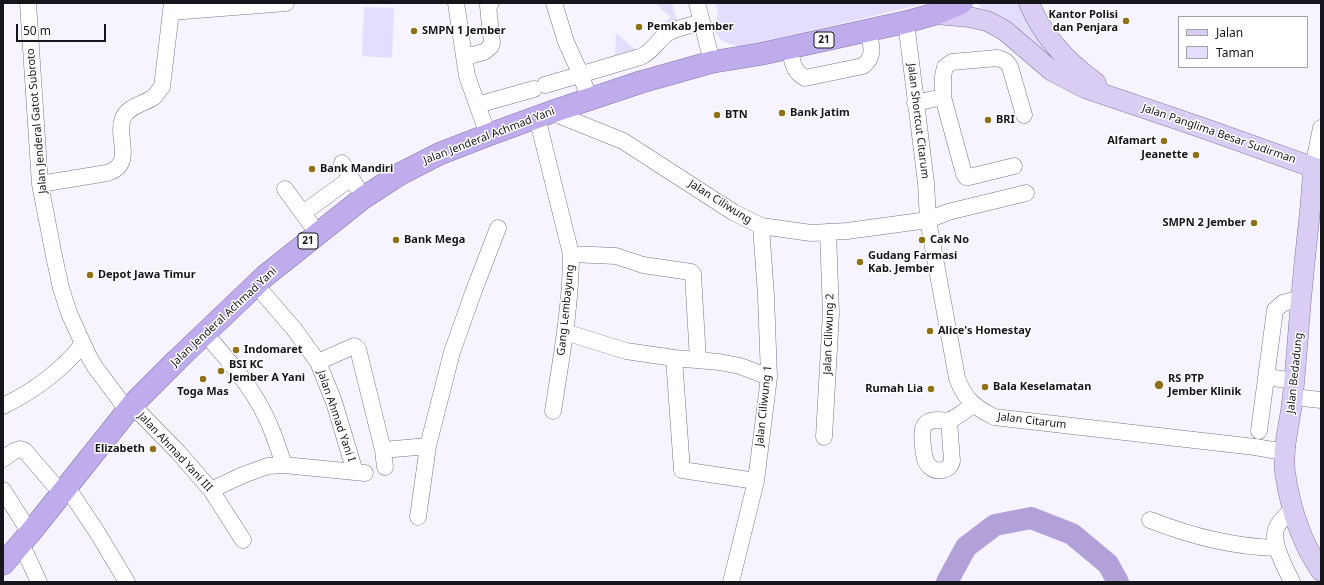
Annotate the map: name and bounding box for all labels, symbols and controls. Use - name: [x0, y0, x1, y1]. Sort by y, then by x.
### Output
- place label: Kantor Polisi dan Penjara: [1048, 8, 1118, 34]
- scale bar: [18, 16, 108, 42]
- marker: Kantor Polisi dan Penjara: [1121, 16, 1131, 26]
- legend: [1178, 16, 1308, 68]
- place label: Pemkab Jember: [647, 20, 734, 34]
- text: 50 m: [23, 22, 51, 39]
- marker: Pemkab Jember: [634, 22, 644, 32]
- place label: SMPN 1 Jember: [422, 24, 506, 38]
- text: Jalan: [1216, 24, 1243, 41]
- marker: SMPN 1 Jember: [409, 26, 419, 36]
- road number: 21: [814, 32, 834, 48]
- text: Taman: [1216, 44, 1254, 61]
- street label: Jalan Jenderal Gatot Subroto: [24, 48, 50, 194]
- street label: Jalan Shortcut Citarum: [904, 62, 932, 180]
- street label: Jalan Panglima Besar Sudirman: [1140, 101, 1298, 167]
- street label: Jalan Jenderal Achmad Yani: [421, 105, 557, 167]
- place label: Bank Jatim: [790, 106, 850, 120]
- place label: BTN: [725, 108, 748, 122]
- marker: Bank Jatim: [777, 108, 787, 118]
- marker: BTN: [712, 110, 722, 120]
- place label: BRI: [996, 113, 1015, 127]
- marker: BRI: [983, 115, 993, 125]
- place label: Alfamart: [1107, 134, 1156, 148]
- marker: Alfamart: [1159, 136, 1169, 146]
- place label: Jeanette: [1141, 148, 1188, 162]
- marker: Jeanette: [1191, 150, 1201, 160]
- place label: Bank Mandiri: [320, 162, 393, 176]
- marker: Bank Mandiri: [307, 164, 317, 174]
- street label: Jalan Ciliwung: [686, 177, 754, 227]
- place label: SMPN 2 Jember: [1162, 216, 1246, 230]
- marker: SMPN 2 Jember: [1249, 218, 1259, 228]
- road number: 21: [298, 233, 318, 249]
- place label: Bank Mega: [404, 233, 465, 247]
- place label: Cak No: [930, 233, 969, 247]
- marker: Bank Mega: [391, 235, 401, 245]
- marker: Cak No: [917, 235, 927, 245]
- place label: Gudang Farmasi Kab. Jember: [868, 249, 957, 275]
- marker: Gudang Farmasi Kab. Jember: [855, 257, 865, 267]
- street label: Gang Lembayung: [555, 264, 577, 356]
- street label: Jalan Jenderal Achmad Yani: [168, 265, 280, 369]
- place label: Depot Jawa Timur: [98, 268, 196, 282]
- marker: Depot Jawa Timur: [85, 270, 95, 280]
- street label: Jalan Ciliwung 2: [821, 293, 837, 375]
- place label: Alice's Homestay: [938, 324, 1031, 338]
- marker: Alice's Homestay: [925, 326, 935, 336]
- street label: Jalan Bedadung: [1284, 332, 1306, 414]
- place label: Indomaret: [244, 343, 303, 357]
- marker: Indomaret: [231, 345, 241, 355]
- place label: BSI KC Jember A Yani: [229, 358, 305, 384]
- street label: Jalan Ciliwung 1: [753, 365, 775, 447]
- marker: BSI KC Jember A Yani: [216, 366, 226, 376]
- street label: Jalan Ahmad Yani I: [314, 369, 358, 463]
- place label: RS PTP Jember Klinik: [1168, 372, 1241, 398]
- marker: Toga Mas: [198, 374, 208, 384]
- marker: RS PTP Jember Klinik: [1153, 379, 1165, 391]
- place label: Bala Keselamatan: [993, 380, 1091, 394]
- place label: Rumah Lia: [865, 382, 923, 396]
- marker: Bala Keselamatan: [980, 382, 990, 392]
- marker: Rumah Lia: [926, 384, 936, 394]
- place label: Toga Mas: [177, 385, 229, 399]
- street label: Jalan Ahmad Yani III: [135, 410, 215, 494]
- street label: Jalan Citarum: [997, 410, 1067, 432]
- place label: Elizabeth: [95, 442, 145, 456]
- marker: Elizabeth: [148, 444, 158, 454]

